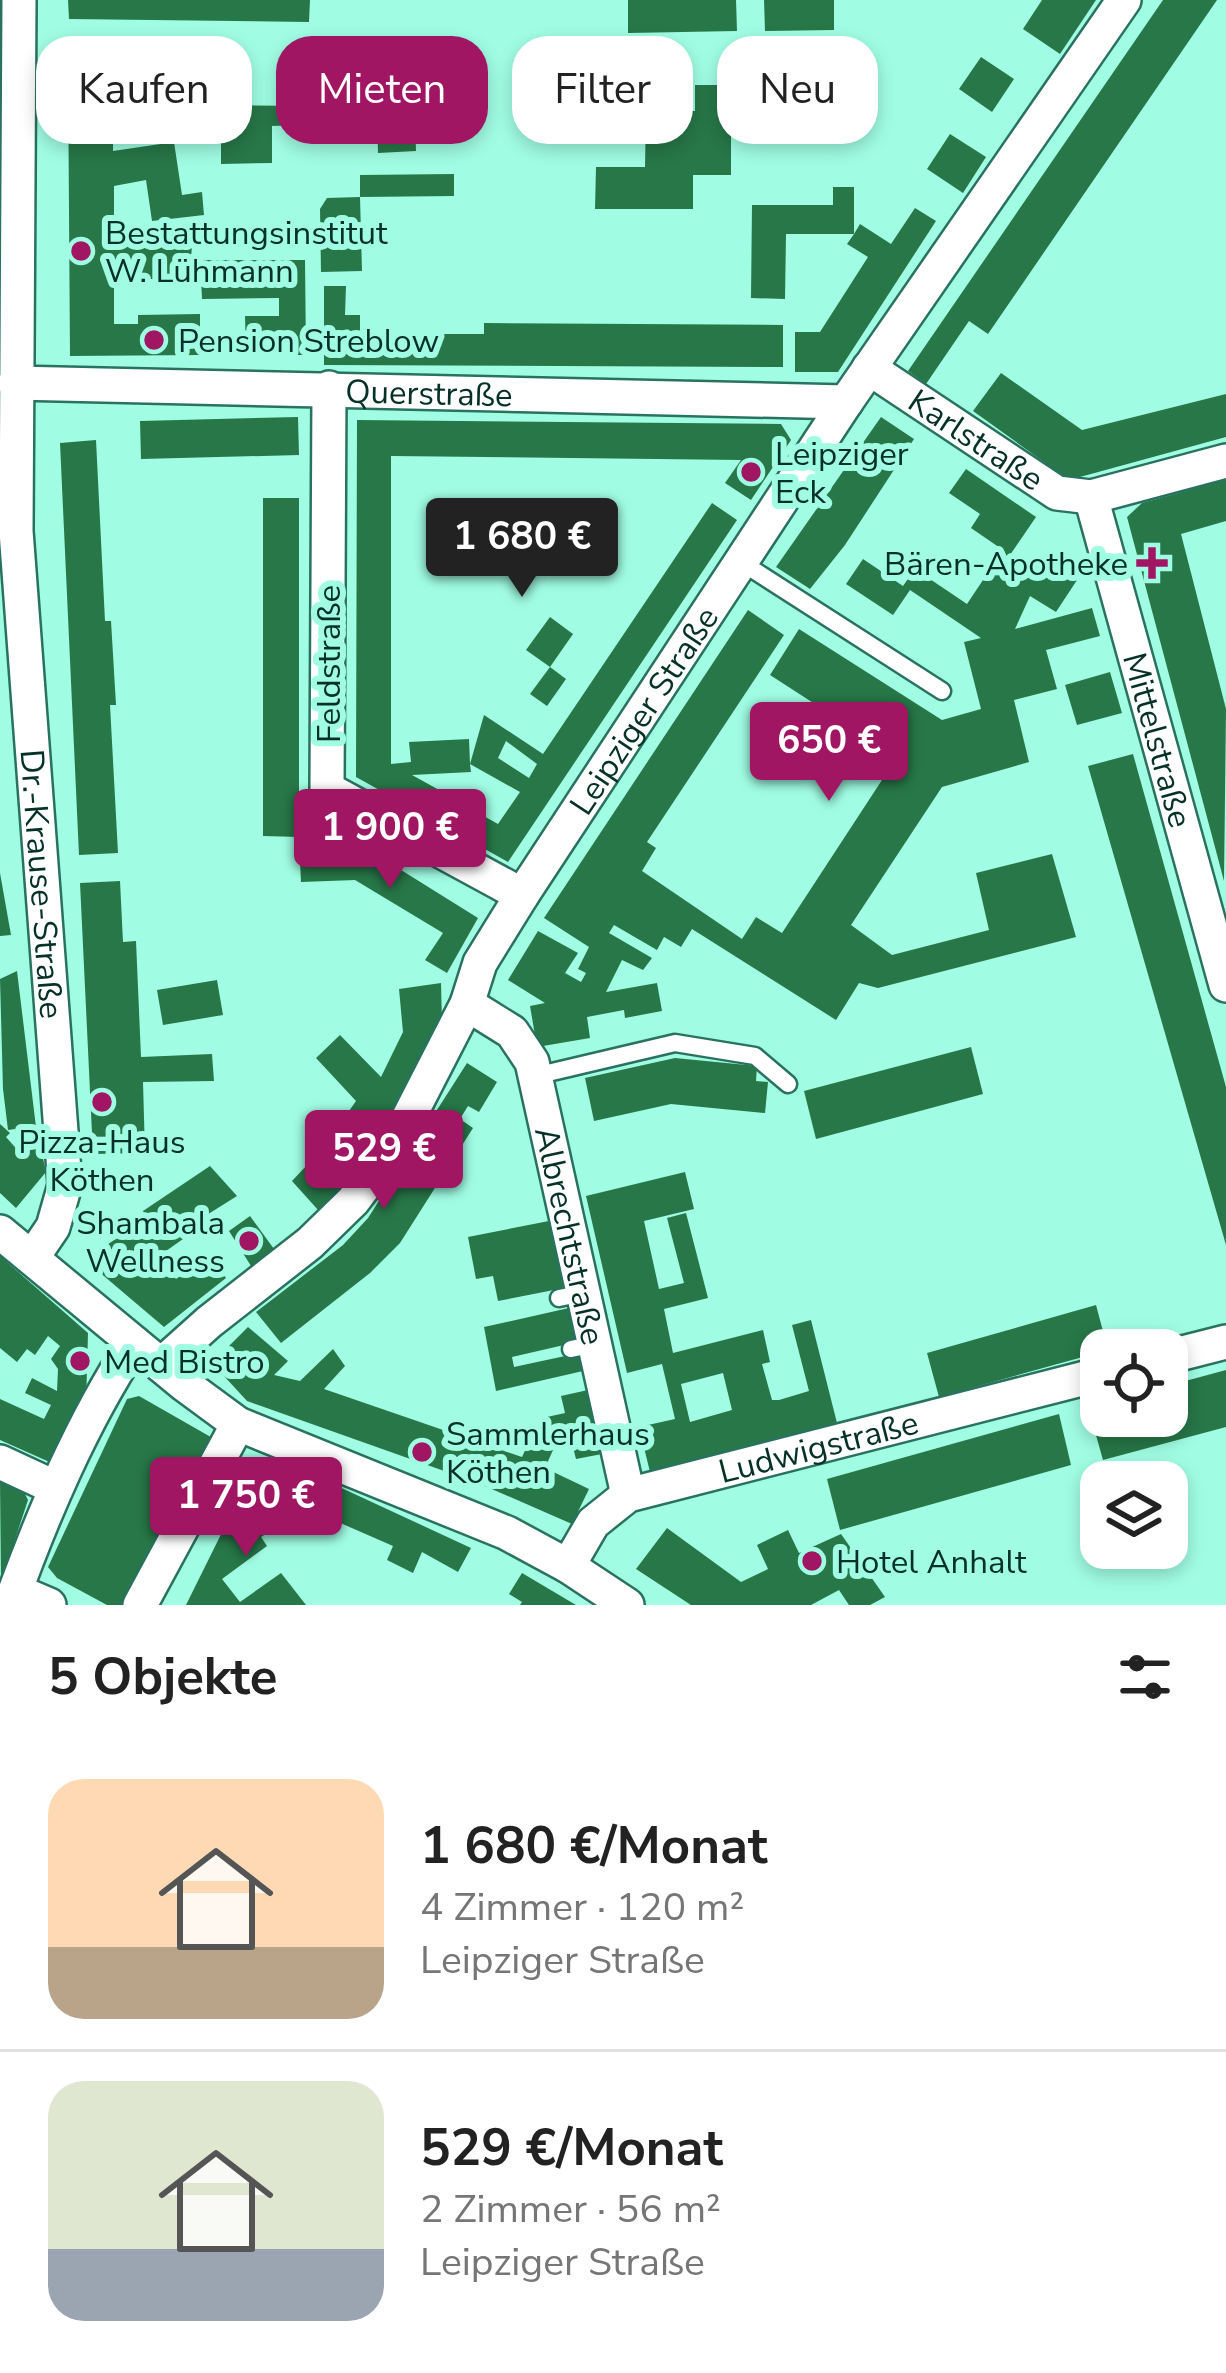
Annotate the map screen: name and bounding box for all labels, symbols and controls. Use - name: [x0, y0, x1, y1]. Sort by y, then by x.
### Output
- chip: Kaufen: [36, 36, 252, 144]
- chip: Mieten: [276, 36, 488, 144]
- chip: Filter: [512, 36, 693, 144]
- chip: Neu: [717, 36, 878, 144]
- place label: Bestattungsinstitut W. Lühmann: [105, 211, 388, 294]
- marker: Bestattungsinstitut W. Lühmann: [68, 238, 94, 264]
- place label: Pension Streblow: [178, 319, 439, 364]
- marker: Pension Streblow: [141, 327, 167, 353]
- street label: Querstraße: [345, 370, 513, 418]
- street label: Karlstraße: [899, 379, 1052, 502]
- place label: Leipziger Eck: [775, 432, 909, 515]
- marker: Leipziger Eck: [738, 459, 764, 485]
- pin: 1 680 €: [411, 498, 633, 600]
- text: 1 680 €: [453, 510, 591, 563]
- place label: Bären-Apotheke: [884, 542, 1128, 587]
- marker: Bären-Apotheke: [1139, 550, 1165, 576]
- street label: Feldstraße: [307, 585, 352, 743]
- street label: Leipziger Straße: [560, 598, 730, 824]
- street label: Mittelstraße: [1111, 648, 1202, 833]
- pin: 650 €: [745, 702, 913, 804]
- text: 650 €: [777, 714, 881, 767]
- street label: Dr.-Krause-Straße: [8, 748, 73, 1020]
- pin: 1 900 €: [279, 789, 501, 891]
- text: 1 900 €: [321, 801, 459, 854]
- marker: Pizza-Haus Köthen: [89, 1089, 115, 1115]
- pin: 529 €: [300, 1110, 468, 1212]
- place label: Pizza-Haus Köthen: [18, 1120, 186, 1203]
- text: 529 €: [332, 1122, 436, 1175]
- street label: Albrechtstraße: [523, 1123, 615, 1349]
- place label: Shambala Wellness: [76, 1201, 225, 1284]
- marker: Shambala Wellness: [236, 1228, 262, 1254]
- map controls: [1080, 1329, 1188, 1569]
- button: locate: [1080, 1329, 1188, 1437]
- place label: Med Bistro: [104, 1340, 265, 1385]
- marker: Med Bistro: [67, 1348, 93, 1374]
- street label: Ludwigstraße: [714, 1401, 923, 1495]
- place label: Sammlerhaus Köthen: [446, 1412, 650, 1495]
- marker: Sammlerhaus Köthen: [409, 1439, 435, 1465]
- pin: 1 750 €: [135, 1457, 357, 1559]
- button: layers: [1080, 1461, 1188, 1569]
- text: 1 750 €: [177, 1469, 315, 1522]
- place label: Hotel Anhalt: [836, 1540, 1027, 1585]
- marker: Hotel Anhalt: [799, 1548, 825, 1574]
- text: 5 Objekte: [48, 1642, 277, 1712]
- icon: filters: [1112, 1644, 1178, 1710]
- text: 1 680 €/Monat: [420, 1811, 767, 1881]
- icon: home: [144, 1827, 288, 1971]
- text: 4 Zimmer · 120 m²: [420, 1881, 744, 1934]
- text: Leipziger Straße: [420, 1934, 705, 1987]
- text: 529 €/Monat: [420, 2113, 723, 2183]
- icon: home: [144, 2129, 288, 2273]
- text: 2 Zimmer · 56 m²: [420, 2183, 721, 2236]
- text: Leipziger Straße: [420, 2236, 705, 2289]

